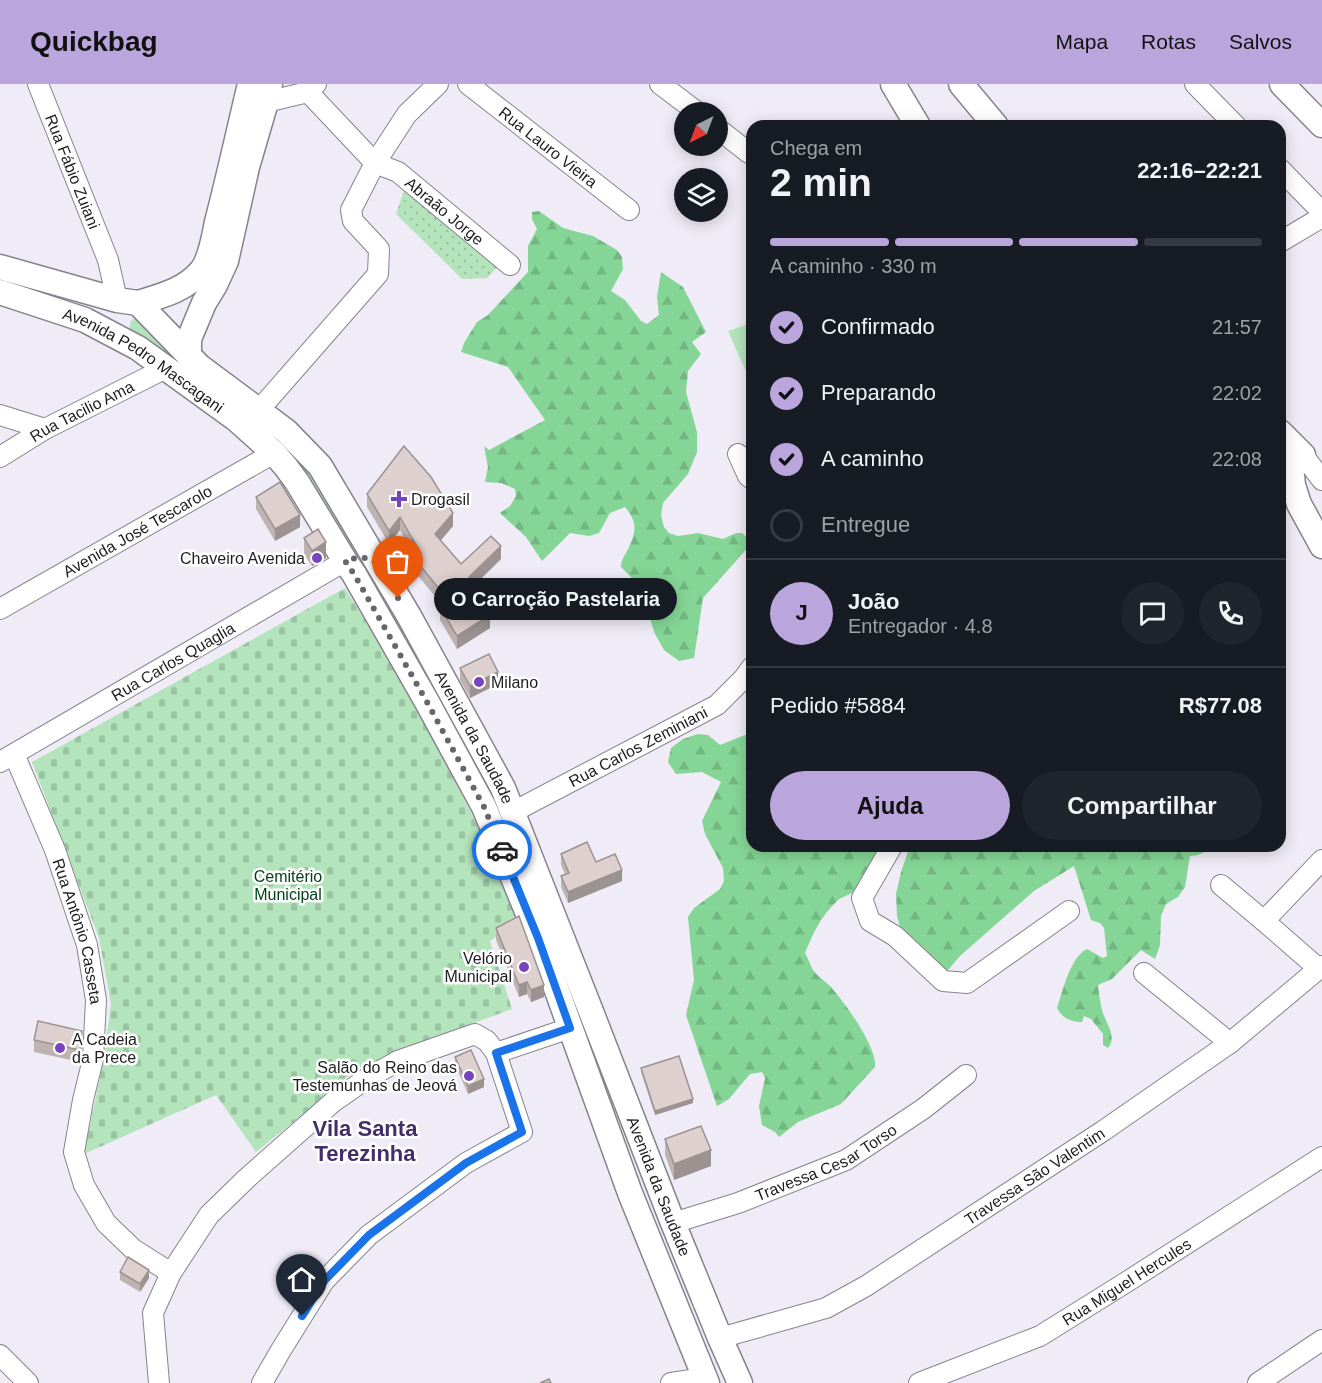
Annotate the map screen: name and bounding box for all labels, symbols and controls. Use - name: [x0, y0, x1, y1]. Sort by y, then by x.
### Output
- text: Quickbag: [30, 26, 158, 57]
- text: Mapa: [1056, 30, 1108, 53]
- text: Rotas: [1141, 30, 1196, 53]
- text: Salvos: [1229, 30, 1292, 53]
- north arrow: [674, 102, 728, 156]
- map controls: [674, 102, 728, 222]
- street label: Rua Lauro Vieira: [496, 104, 601, 191]
- street label: Rua Fábio Zuiani: [42, 112, 103, 231]
- text: Chega em: [770, 137, 862, 159]
- text: 22:16–22:21: [1137, 158, 1262, 183]
- text: 2 min: [770, 161, 872, 204]
- button: layers: [674, 168, 728, 222]
- street label: Abraão Jorge: [402, 174, 487, 248]
- text: A caminho · 330 m: [770, 255, 937, 277]
- street label: Avenida Pedro Mascagani: [61, 305, 227, 416]
- icon: check: [770, 311, 803, 344]
- text: Confirmado: [821, 314, 935, 339]
- text: 21:57: [1212, 316, 1262, 338]
- icon: check: [770, 377, 803, 410]
- street label: Rua Tacilio Ama: [27, 378, 137, 445]
- text: Preparando: [821, 380, 936, 405]
- text: 22:02: [1212, 382, 1262, 404]
- icon: check: [770, 443, 803, 476]
- text: A caminho: [821, 446, 924, 471]
- text: 22:08: [1212, 448, 1262, 470]
- street label: Avenida José Tescarolo: [60, 482, 215, 580]
- place label: Drogasil: [411, 491, 470, 508]
- marker: Drogasil: [392, 492, 406, 506]
- text: Entregue: [821, 512, 910, 537]
- pin: [372, 536, 423, 598]
- icon: bag: [381, 545, 414, 578]
- place label: Chaveiro Avenida: [180, 550, 305, 567]
- marker: Chaveiro Avenida: [310, 551, 324, 565]
- callout: O Carroção Pastelaria: [434, 577, 677, 619]
- button: chat: [1121, 582, 1184, 645]
- button: phone: [1199, 582, 1262, 645]
- text: O Carroção Pastelaria: [451, 588, 660, 610]
- text: João: [848, 589, 899, 614]
- text: J: [795, 600, 808, 625]
- text: Entregador · 4.8: [848, 615, 993, 637]
- street label: Rua Carlos Quaglia: [108, 619, 238, 704]
- street label: Avenida da Saudade: [432, 668, 516, 806]
- place label: Milano: [491, 674, 538, 691]
- marker: Milano: [472, 675, 486, 689]
- text: Pedido #5884: [770, 693, 906, 718]
- text: R$77.08: [1179, 693, 1262, 718]
- street label: Rua Carlos Zeminiani: [566, 704, 710, 790]
- button: Ajuda: [770, 771, 1010, 840]
- button: Compartilhar: [1022, 771, 1262, 840]
- courier: [472, 820, 532, 880]
- icon: car: [486, 834, 519, 867]
- street label: Rua Antônio Casseta: [49, 856, 105, 1005]
- park label: Cemitério Municipal: [254, 868, 322, 903]
- place label: Velório Municipal: [444, 950, 512, 985]
- marker: Velório Municipal: [517, 960, 531, 974]
- place label: A Cadeia da Prece: [72, 1031, 137, 1066]
- marker: A Cadeia da Prece: [53, 1041, 67, 1055]
- place label: Salão do Reino das Testemunhas de Jeová: [292, 1059, 457, 1094]
- marker: Salão do Reino das Testemunhas de Jeová: [462, 1069, 476, 1083]
- street label: Avenida da Saudade: [624, 1114, 694, 1259]
- district label: Vila Santa Terezinha: [313, 1116, 418, 1166]
- street label: Travessa Cesar Torso: [753, 1121, 900, 1204]
- street label: Travessa São Valentim: [961, 1124, 1108, 1228]
- street label: Rua Miguel Hercules: [1059, 1235, 1194, 1329]
- pin: [276, 1254, 327, 1316]
- icon: home: [285, 1263, 318, 1296]

